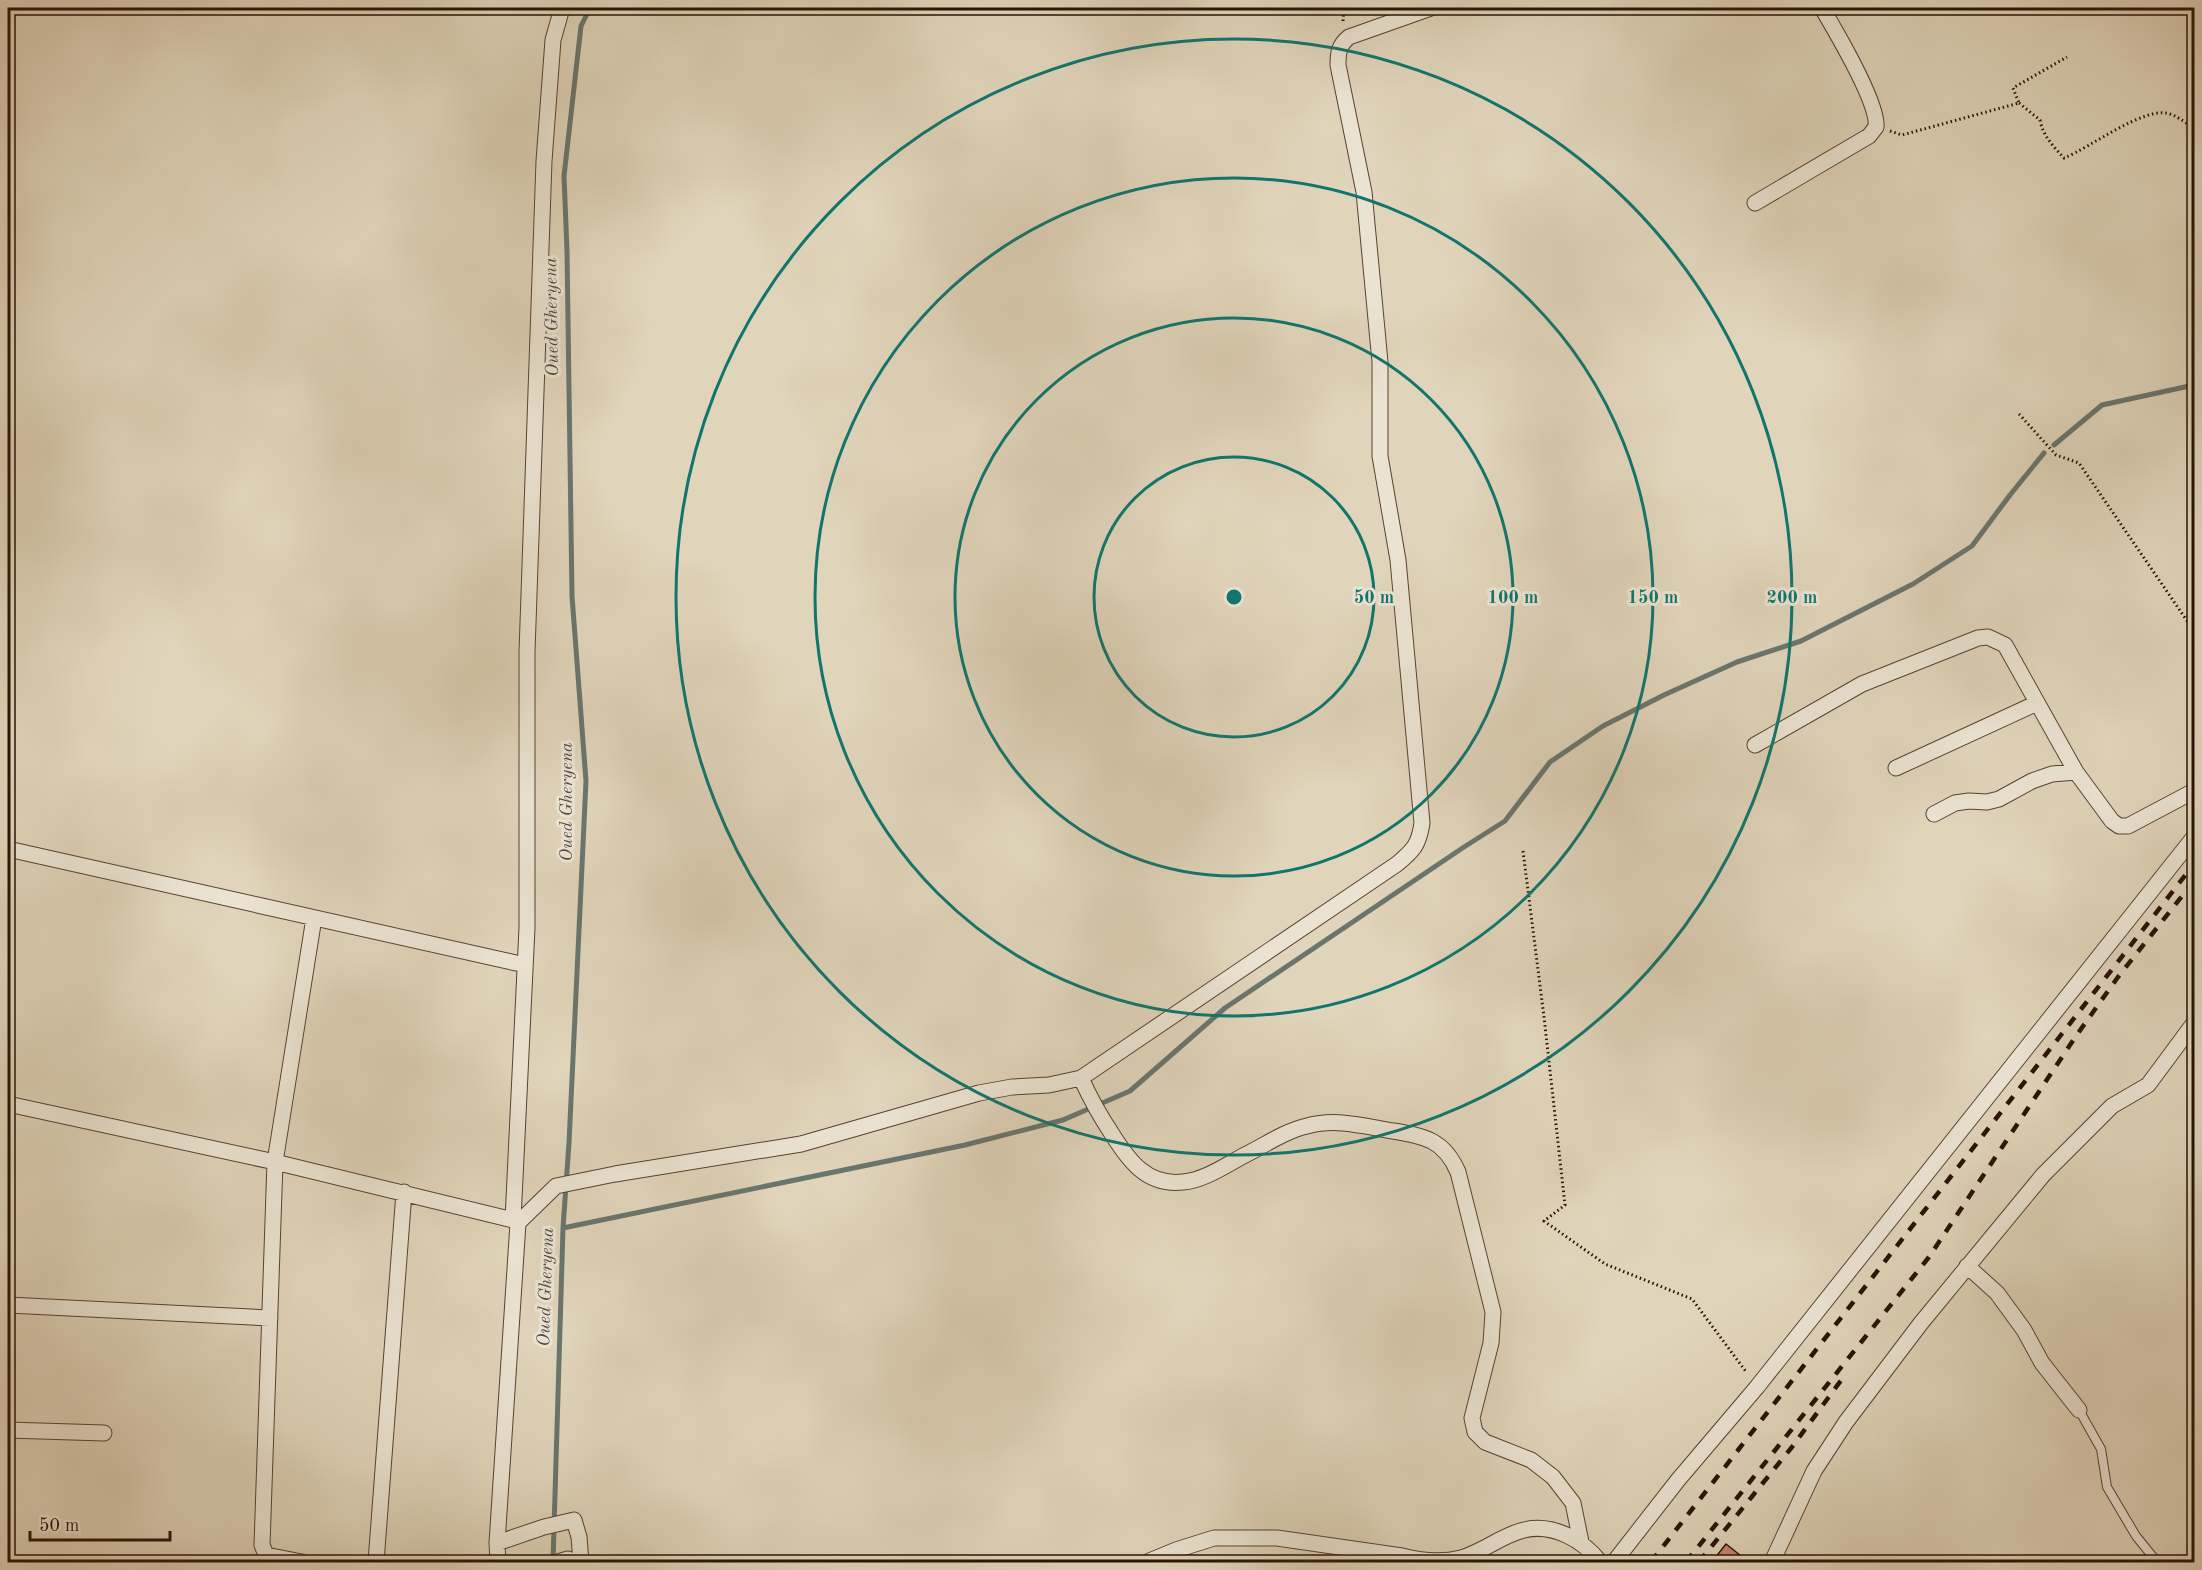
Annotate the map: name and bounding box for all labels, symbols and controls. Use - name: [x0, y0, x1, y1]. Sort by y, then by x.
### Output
- water label: Oued Gheryena: [542, 257, 562, 377]
- centre of rings: [1224, 587, 1244, 607]
- text: 50 m: [1354, 589, 1394, 607]
- text: 100 m: [1488, 589, 1538, 607]
- text: 150 m: [1628, 589, 1678, 607]
- text: 200 m: [1767, 589, 1817, 607]
- water label: Oued Gheryena: [558, 742, 576, 862]
- water label: Oued Gheryena: [535, 1227, 557, 1347]
- scale bar: [30, 1504, 170, 1542]
- text: 50 m: [39, 1517, 79, 1535]

